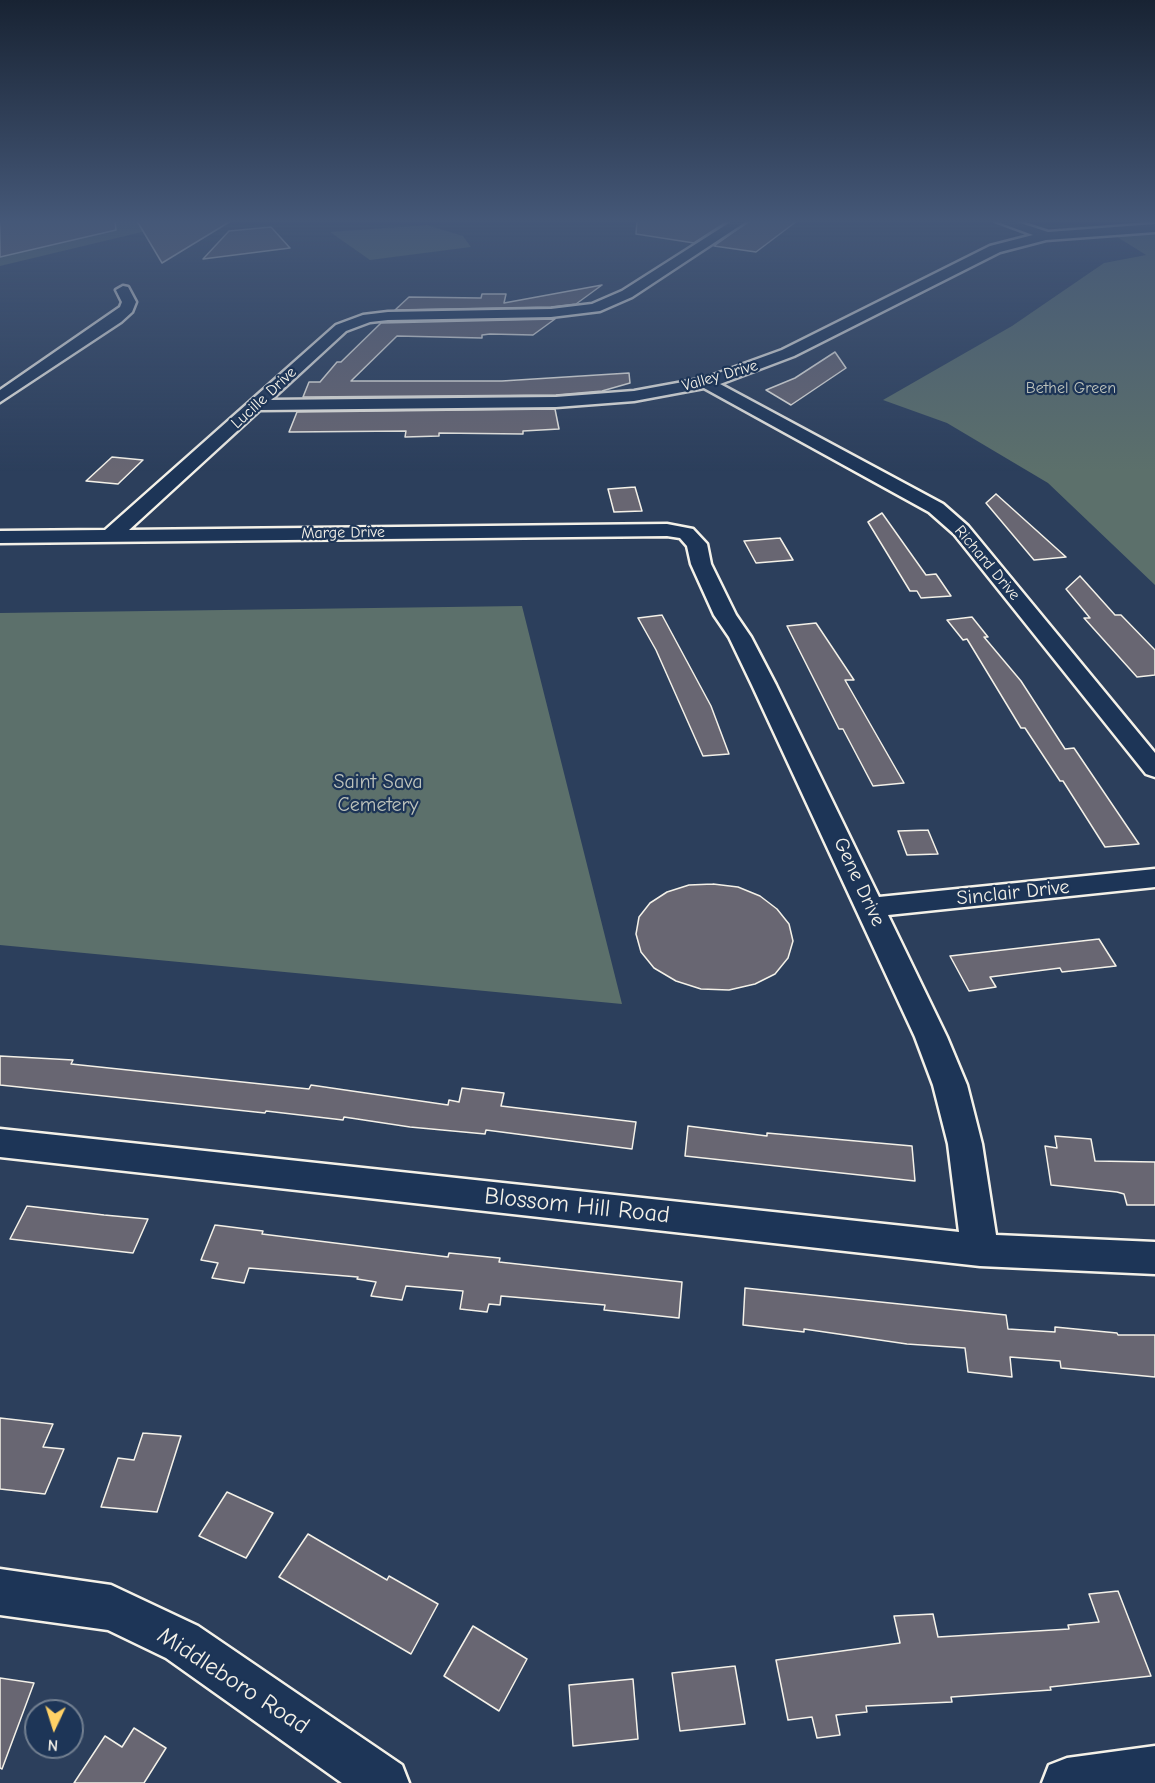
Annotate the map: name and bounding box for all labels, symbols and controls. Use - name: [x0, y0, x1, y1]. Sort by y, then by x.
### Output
- street label: Valley Drive: [680, 356, 760, 396]
- street label: Lucille Drive: [227, 363, 301, 433]
- park label: Bethel Green: [1026, 378, 1116, 398]
- street label: Richard Drive: [950, 522, 1024, 604]
- street label: Marge Drive: [301, 523, 385, 543]
- park label: Saint Sava Cemetery: [334, 770, 422, 817]
- street label: Gene Drive: [828, 834, 890, 930]
- street label: Sinclair Drive: [955, 875, 1071, 911]
- street label: Blossom Hill Road: [483, 1182, 671, 1230]
- street label: Middleboro Road: [152, 1621, 314, 1741]
- north arrow: [24, 1699, 84, 1759]
- text: N: [47, 1736, 59, 1754]

